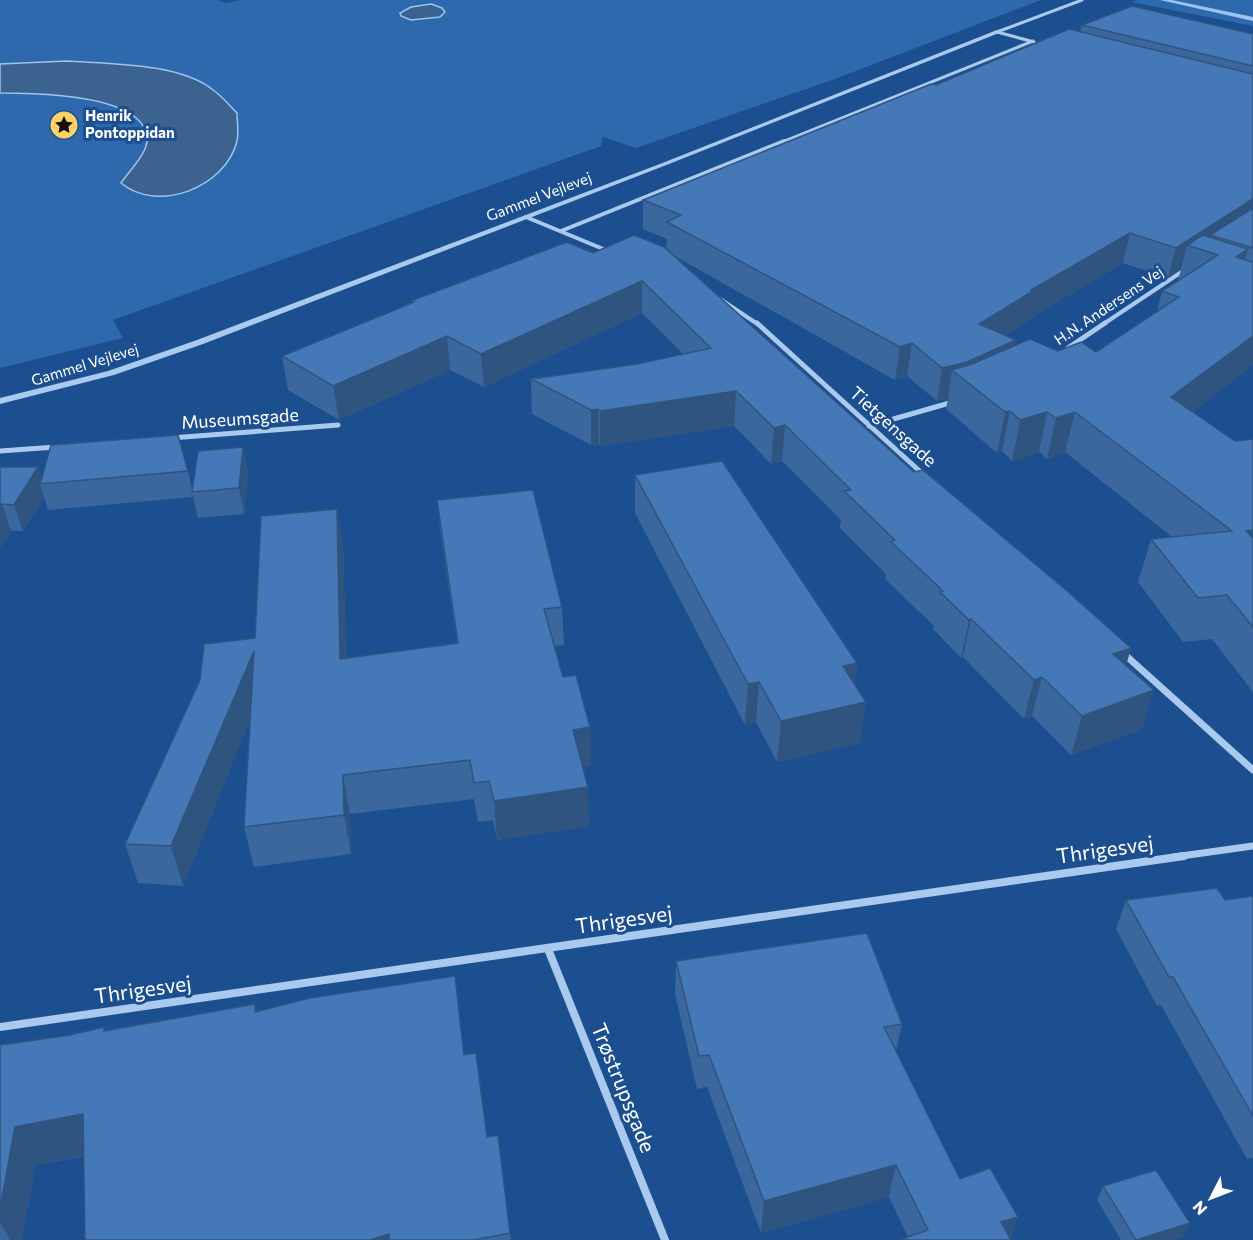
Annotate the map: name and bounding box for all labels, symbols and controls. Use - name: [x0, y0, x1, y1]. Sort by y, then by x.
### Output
- place label: Henrik Pontoppidan: [85, 106, 175, 141]
- place icon: Henrik Pontoppidan: [48, 109, 80, 141]
- street label: Gammel Vejlevej: [483, 168, 594, 224]
- street label: H.N. Andersens Vej: [1050, 262, 1166, 348]
- street label: Gammel Vejlevej: [29, 339, 141, 389]
- street label: Tietgensgade: [846, 381, 942, 471]
- street label: Museumsgade: [180, 403, 299, 433]
- street label: Thrigesvej: [1055, 829, 1155, 868]
- street label: Thrigesvej: [574, 899, 674, 938]
- street label: Thrigesvej: [93, 969, 193, 1008]
- street label: Trøstrupsgade: [587, 1019, 662, 1156]
- north arrow: [1181, 1168, 1241, 1228]
- text: N: [1188, 1198, 1211, 1219]

